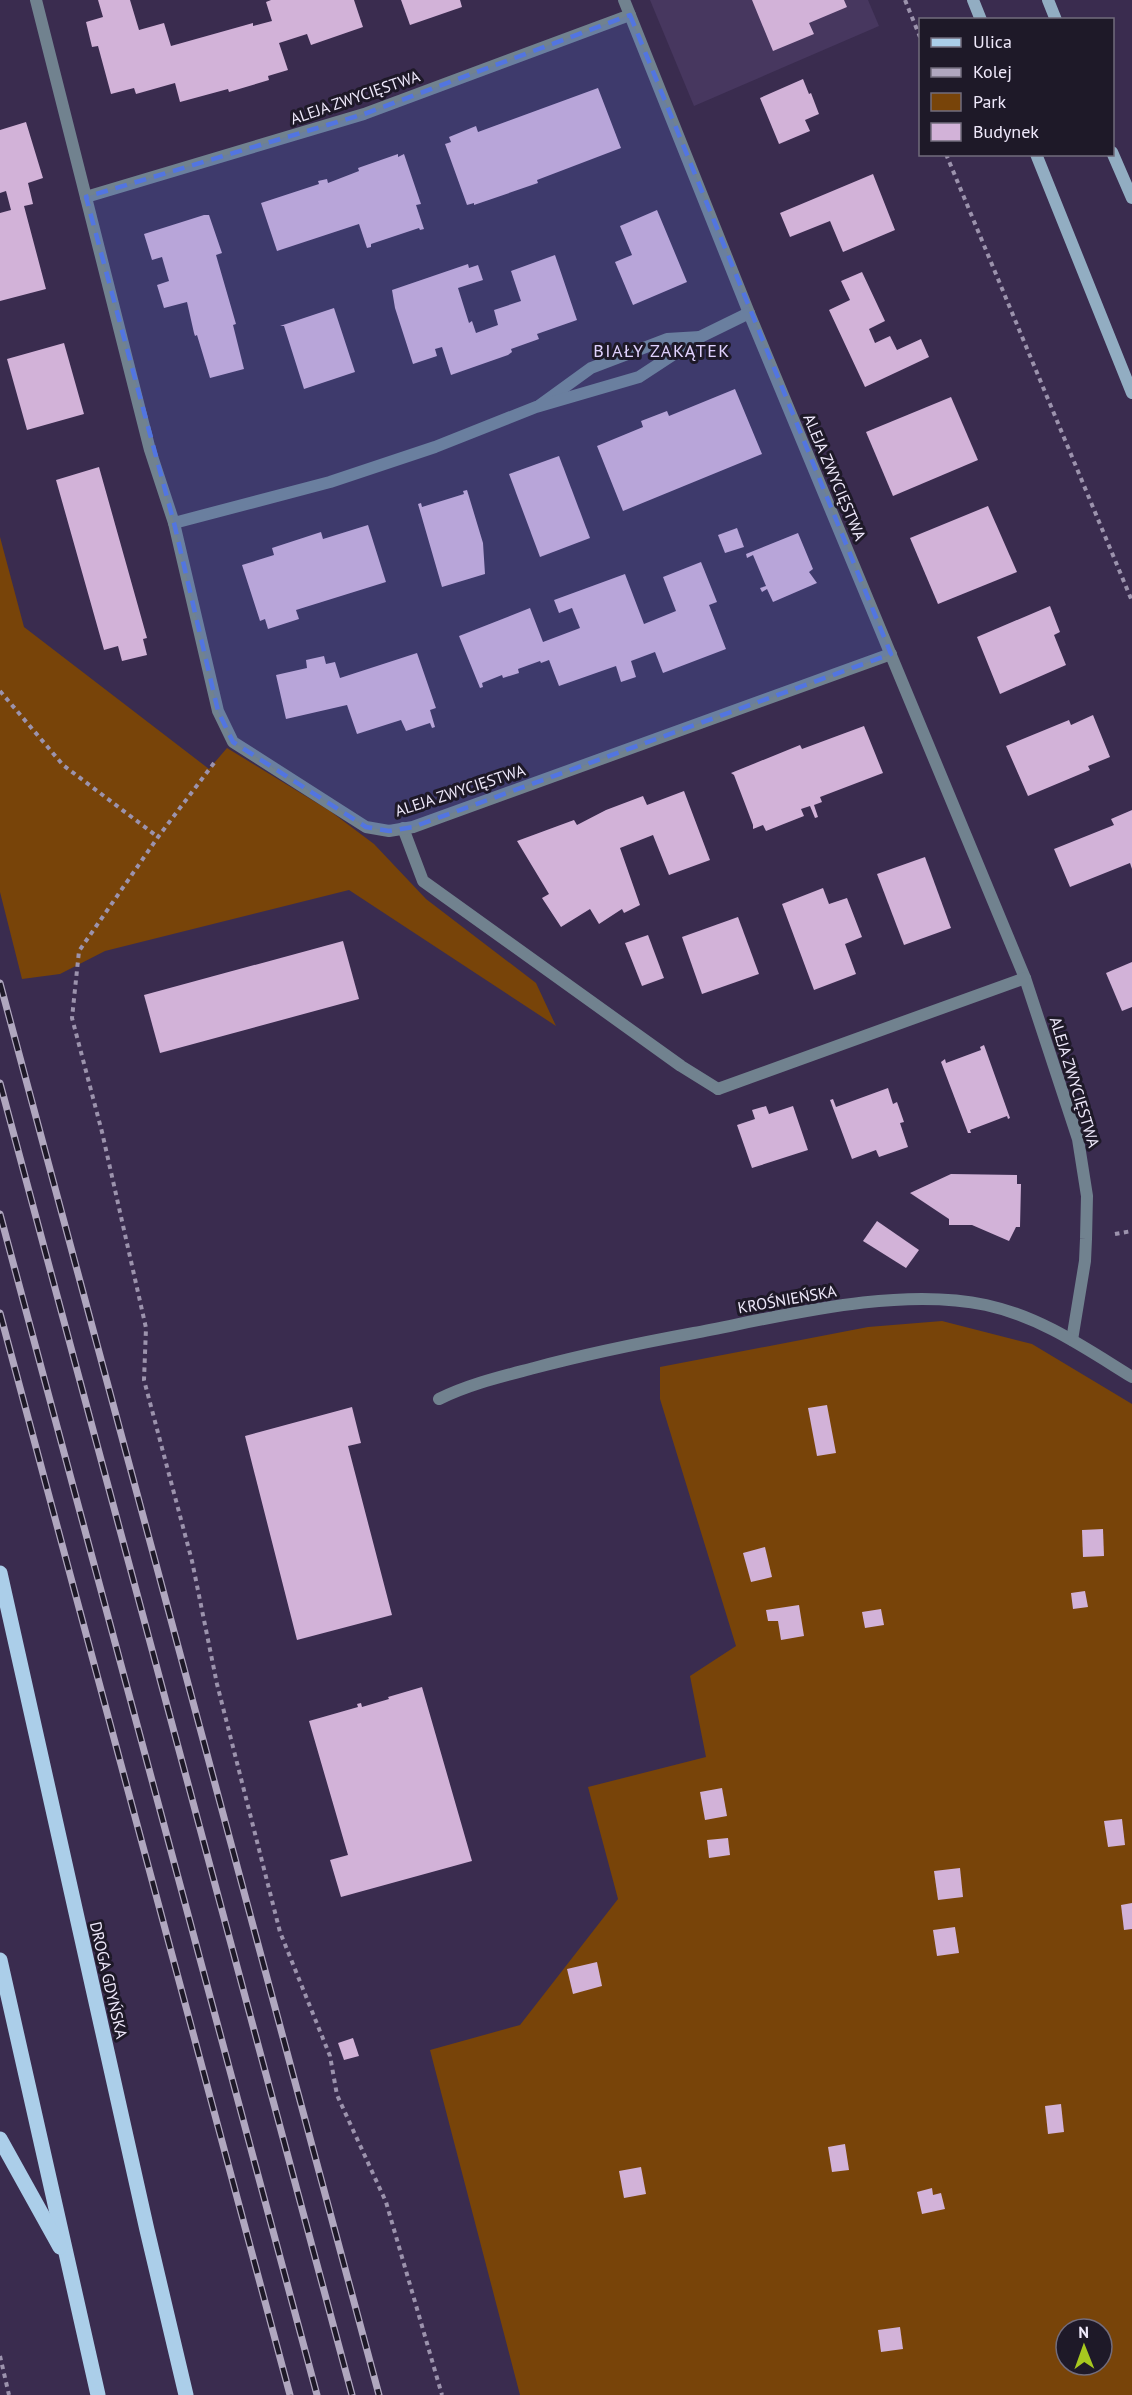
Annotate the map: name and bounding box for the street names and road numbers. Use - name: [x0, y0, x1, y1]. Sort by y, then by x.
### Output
- street label: ALEJA ZWYCIĘSTWA: [288, 65, 423, 129]
- street label: ALEJA ZWYCIĘSTWA: [799, 411, 871, 544]
- street label: ALEJA ZWYCIĘSTWA: [392, 759, 528, 820]
- street label: ALEJA ZWYCIĘSTWA: [1046, 1014, 1105, 1150]
- street label: KROŚNIEŃSKA: [736, 1280, 839, 1318]
- street label: DROGA GDYŃSKA: [86, 1920, 132, 2041]

